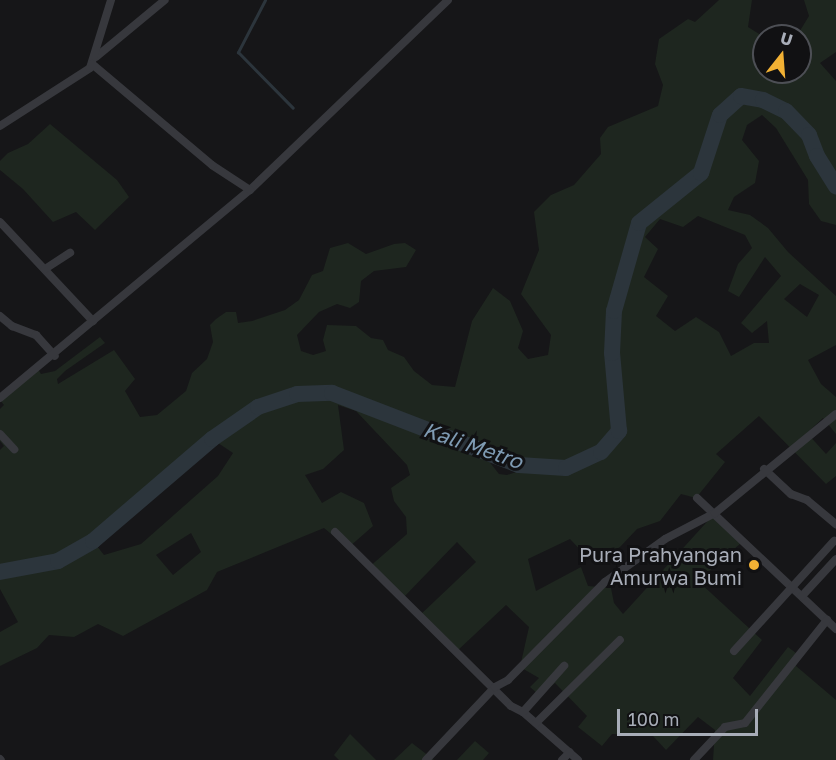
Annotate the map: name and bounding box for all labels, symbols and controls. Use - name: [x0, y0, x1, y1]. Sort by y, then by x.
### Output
- north arrow: [752, 24, 812, 84]
- text: U: [778, 27, 795, 50]
- water label: Kali Metro: [420, 416, 526, 474]
- place label: Pura Prahyangan Amurwa Bumi: [579, 542, 742, 589]
- marker: Pura Prahyangan Amurwa Bumi: [747, 558, 761, 572]
- scale bar: [620, 697, 761, 735]
- text: 100 m: [628, 708, 679, 730]

